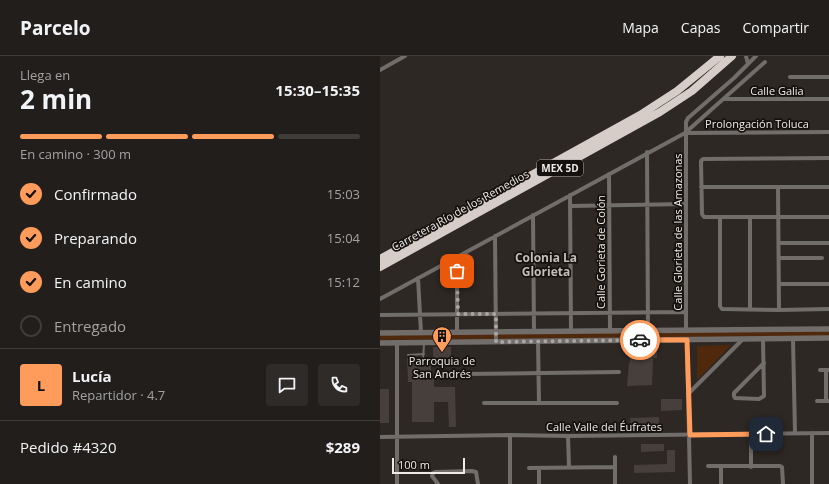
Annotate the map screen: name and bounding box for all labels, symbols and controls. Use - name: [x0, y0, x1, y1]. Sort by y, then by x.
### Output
- text: Parcelo: [20, 15, 91, 41]
- text: Mapa: [622, 18, 659, 37]
- text: Capas: [681, 18, 720, 37]
- text: Compartir: [742, 18, 809, 37]
- text: Llega en: [20, 66, 70, 84]
- text: 15:30–15:35: [275, 80, 360, 100]
- text: 2 min: [20, 81, 92, 117]
- street label: Calle Galia: [750, 83, 804, 98]
- street label: Prolongación Toluca: [705, 116, 809, 131]
- text: En camino · 300 m: [20, 145, 131, 163]
- street label: Calle Glorieta de las Amazonas: [670, 153, 685, 311]
- road number: MEX 5D: [537, 160, 583, 176]
- street label: Carretera Río de los Remedios: [389, 166, 531, 254]
- icon: check: [20, 183, 42, 205]
- text: Confirmado: [54, 184, 137, 204]
- text: 15:03: [327, 185, 360, 203]
- street label: Calle Gorieta de Colón: [593, 195, 608, 309]
- icon: check: [20, 227, 42, 249]
- text: Preparando: [54, 228, 137, 248]
- text: 15:04: [327, 229, 360, 247]
- district label: Colonia La Glorieta: [515, 249, 577, 280]
- pin: [440, 254, 474, 288]
- icon: bag: [446, 260, 468, 282]
- icon: check: [20, 271, 42, 293]
- text: En camino: [54, 272, 127, 292]
- text: 15:12: [327, 273, 360, 291]
- text: Entregado: [54, 316, 126, 336]
- courier: [620, 320, 660, 360]
- building icon: Parroquia de San Andrés: [431, 325, 453, 353]
- icon: car: [629, 329, 651, 351]
- place label: Parroquia de San Andrés: [409, 353, 475, 381]
- button: chat: [266, 364, 308, 406]
- button: phone: [318, 364, 360, 406]
- text: Lucía: [72, 366, 112, 386]
- text: L: [37, 375, 45, 395]
- text: Repartidor · 4.7: [72, 386, 165, 404]
- pin: [749, 417, 783, 451]
- street label: Calle Valle del Éufrates: [546, 419, 662, 434]
- icon: home: [755, 423, 777, 445]
- text: Pedido #4320: [20, 437, 117, 457]
- text: $289: [326, 437, 360, 457]
- scale bar: [392, 456, 465, 475]
- text: 100 m: [398, 457, 430, 472]

